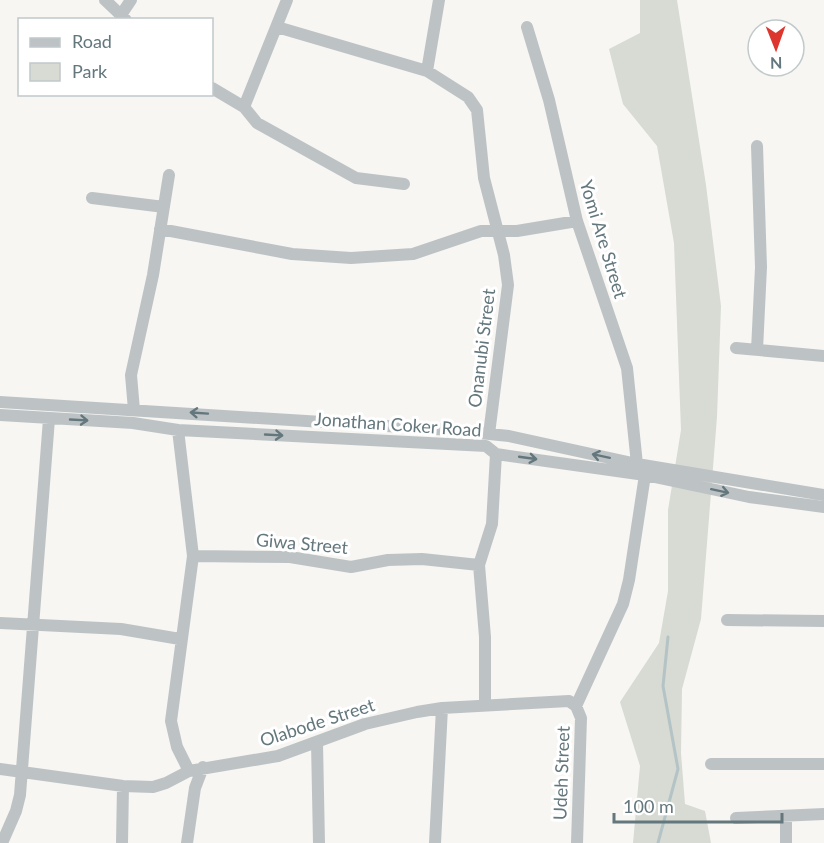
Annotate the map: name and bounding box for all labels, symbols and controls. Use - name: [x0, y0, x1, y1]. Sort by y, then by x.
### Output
- legend: [18, 18, 213, 96]
- north arrow: [746, 18, 806, 78]
- text: Road: [72, 30, 112, 52]
- text: N: [770, 54, 783, 73]
- text: Park: [72, 60, 108, 82]
- street label: Yomi Are Street: [576, 177, 633, 301]
- street label: Onanubi Street: [463, 287, 499, 409]
- street label: Jonathan Coker Road: [314, 407, 482, 441]
- one-way arrow: [189, 408, 209, 419]
- one-way arrow: [69, 415, 89, 426]
- one-way arrow: [263, 429, 283, 440]
- one-way arrow: [592, 450, 611, 461]
- one-way arrow: [518, 453, 538, 464]
- one-way arrow: [710, 486, 730, 497]
- street label: Giwa Street: [255, 528, 350, 558]
- street label: Olabode Street: [257, 693, 378, 751]
- street label: Udeh Street: [548, 725, 574, 821]
- scale bar: [614, 786, 782, 824]
- text: 100 m: [623, 795, 674, 817]

